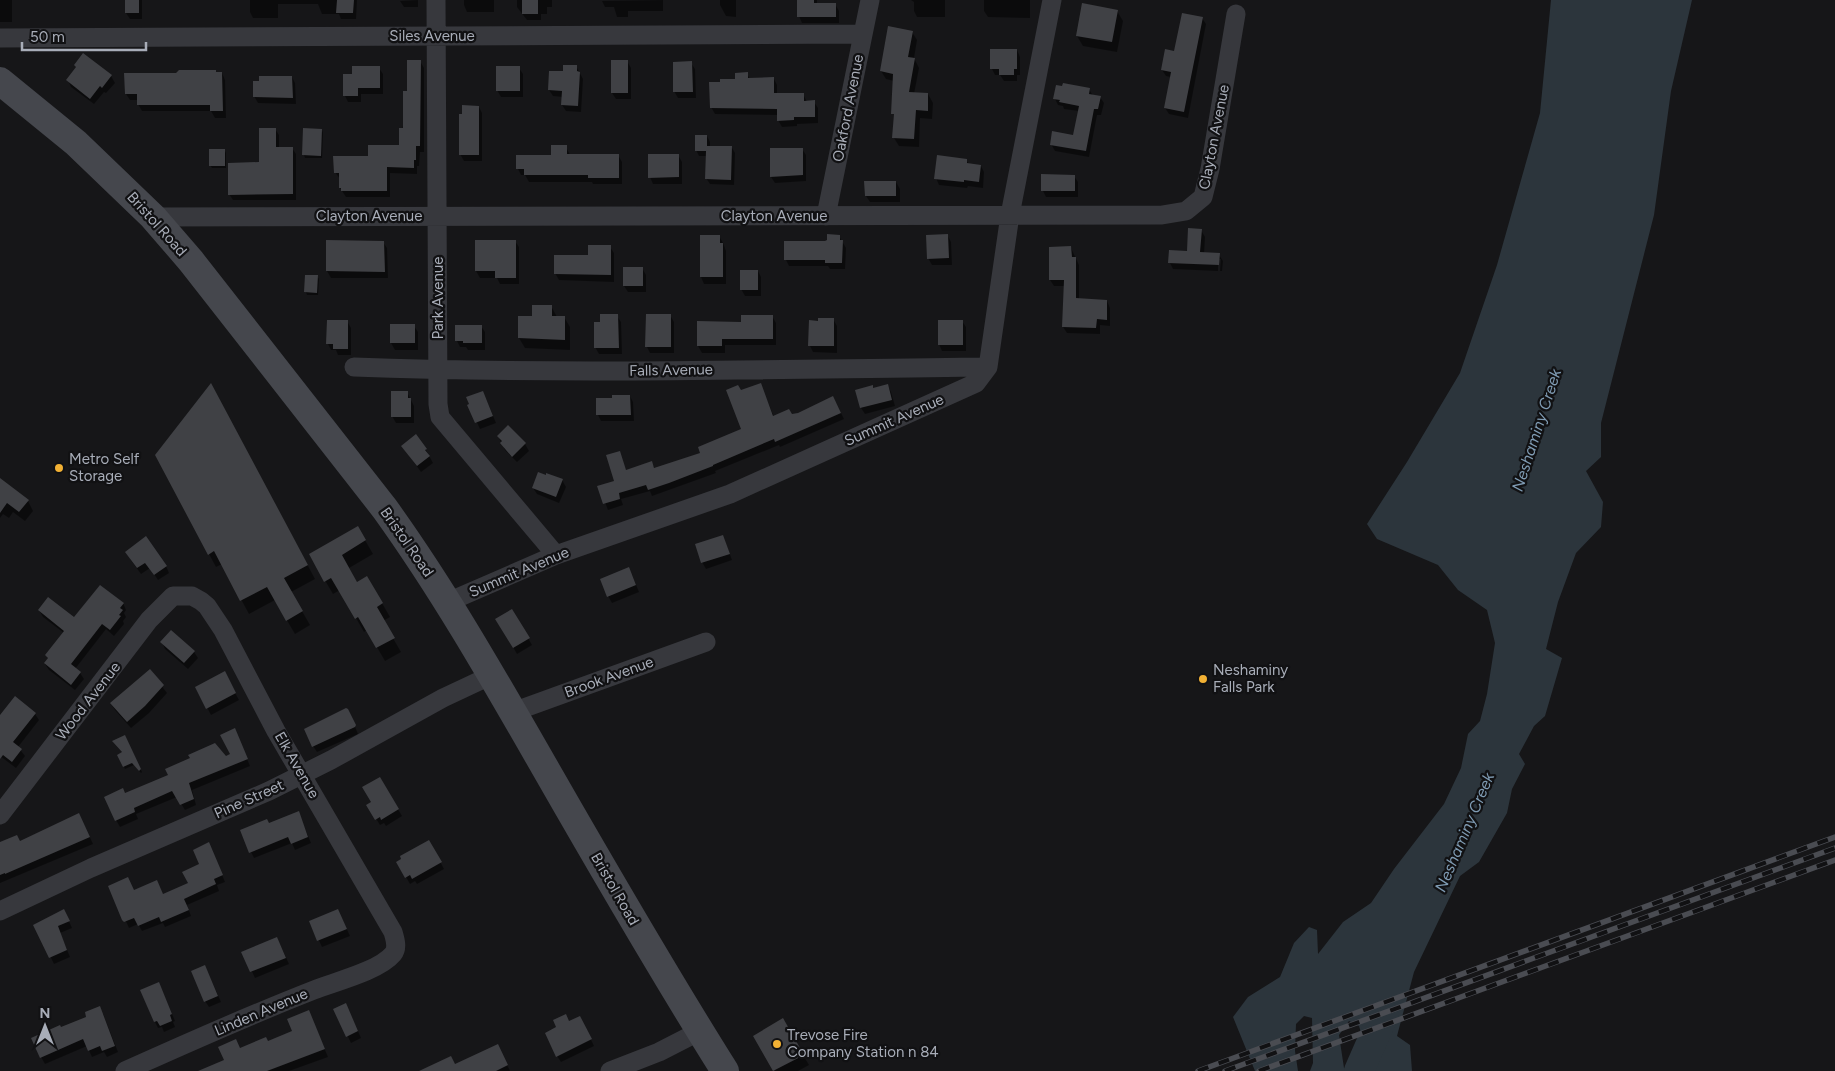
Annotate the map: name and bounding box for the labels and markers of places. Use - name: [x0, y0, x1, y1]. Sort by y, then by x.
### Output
- place label: Metro Self Storage: [69, 450, 140, 485]
- marker: Metro Self Storage: [53, 462, 65, 474]
- place label: Neshaminy Falls Park: [1213, 661, 1288, 696]
- marker: Neshaminy Falls Park: [1197, 673, 1209, 685]
- place label: Trevose Fire Company Station n 84: [787, 1026, 939, 1061]
- marker: Trevose Fire Company Station n 84: [771, 1038, 783, 1050]

